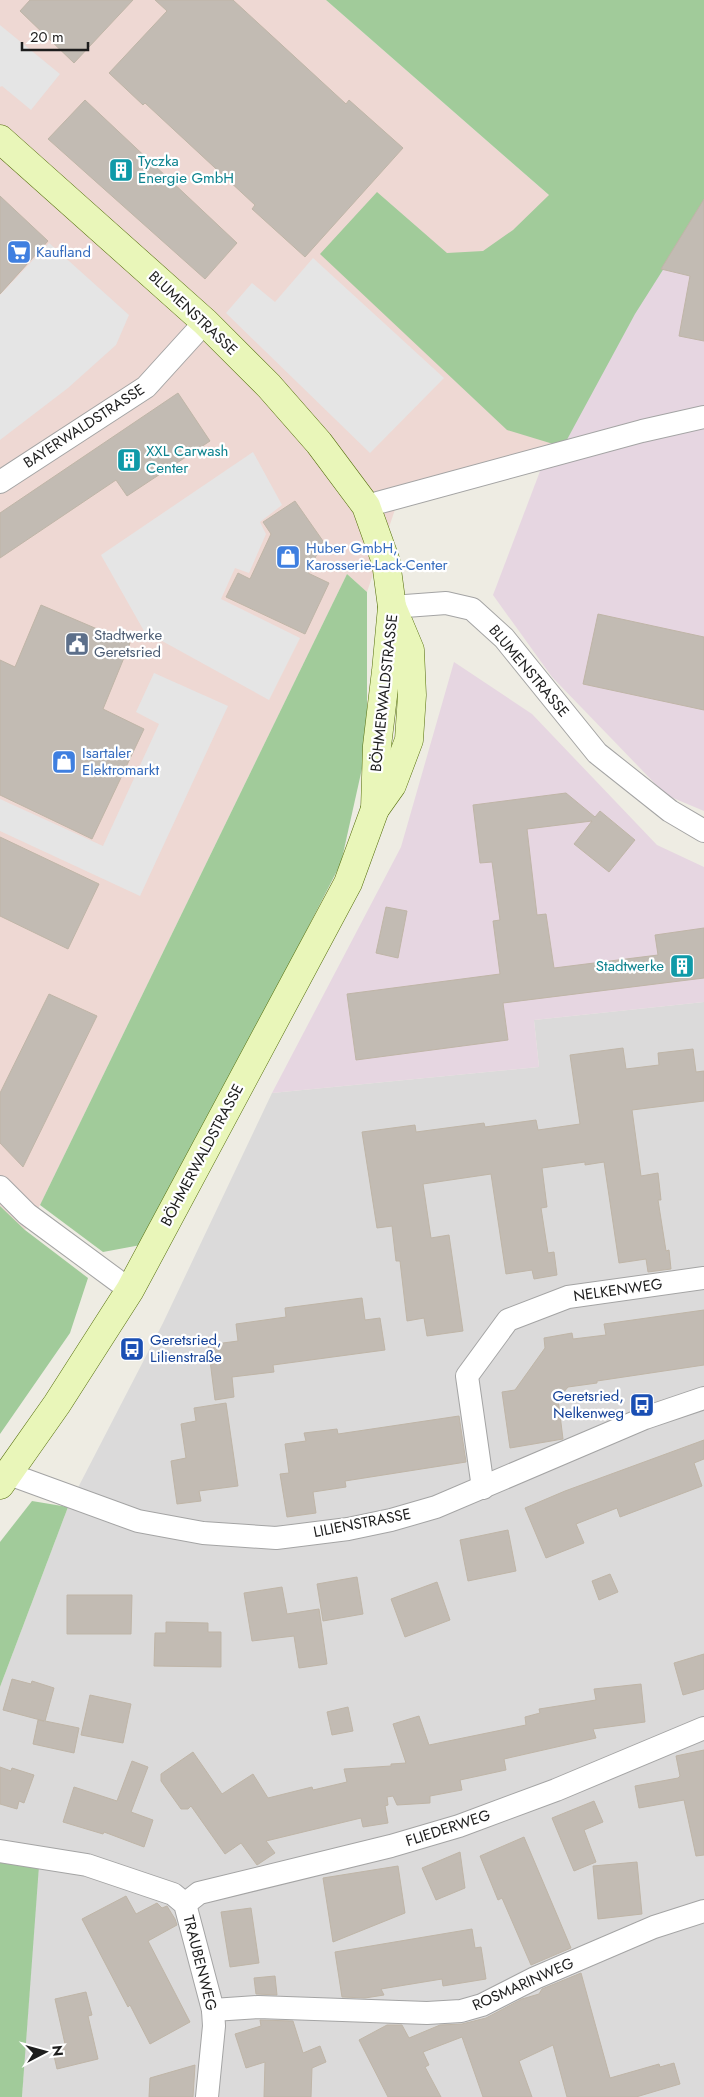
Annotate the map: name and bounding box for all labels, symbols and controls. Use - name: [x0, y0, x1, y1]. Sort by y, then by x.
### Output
- scale bar: [22, 20, 89, 52]
- text: 20 m: [30, 26, 64, 48]
- place label: Tyczka Energie GmbH: [138, 150, 234, 189]
- building icon: Tyczka Energie GmbH: [108, 157, 134, 183]
- supermarket icon: Kaufland: [6, 239, 32, 265]
- place label: Kaufland: [36, 241, 91, 263]
- street label: BLUMENSTRASSE: [144, 266, 242, 360]
- street label: BAYERWALDSTRASSE: [19, 379, 149, 473]
- place label: XXL Carwash Center: [146, 440, 228, 479]
- building icon: XXL Carwash Center: [116, 447, 142, 473]
- place label: Huber GmbH, Karosserie-Lack-Center: [306, 537, 449, 576]
- shop icon: Huber GmbH, Karosserie-Lack-Center: [275, 544, 301, 570]
- street label: BÖHMERWALDSTRASSE: [365, 613, 403, 773]
- street label: BLUMENSTRASSE: [484, 620, 574, 722]
- place label: Stadtwerke Geretsried: [94, 624, 162, 663]
- public building icon: Stadtwerke Geretsried: [64, 631, 90, 657]
- place label: Isartaler Elektromarkt: [82, 742, 159, 781]
- shop icon: Isartaler Elektromarkt: [51, 749, 77, 775]
- building icon: Stadtwerke: [669, 953, 695, 979]
- place label: Stadtwerke: [596, 955, 664, 977]
- street label: BÖHMERWALDSTRASSE: [155, 1080, 249, 1230]
- street label: NELKENWEG: [572, 1273, 664, 1307]
- place label: Geretsried, Lilienstraße: [150, 1329, 222, 1368]
- bus stop icon: Geretsried, Lilienstraße: [119, 1336, 145, 1362]
- place label: Geretsried, Nelkenweg: [552, 1385, 624, 1424]
- bus stop icon: Geretsried, Nelkenweg: [629, 1392, 655, 1418]
- street label: LILIENSTRASSE: [311, 1503, 413, 1543]
- street label: FLIEDERWEG: [403, 1804, 493, 1852]
- street label: TRAUBENWEG: [178, 1913, 222, 2013]
- street label: ROSMARINWEG: [469, 1952, 577, 2016]
- north arrow: [20, 2027, 70, 2077]
- text: N: [47, 2044, 68, 2057]

